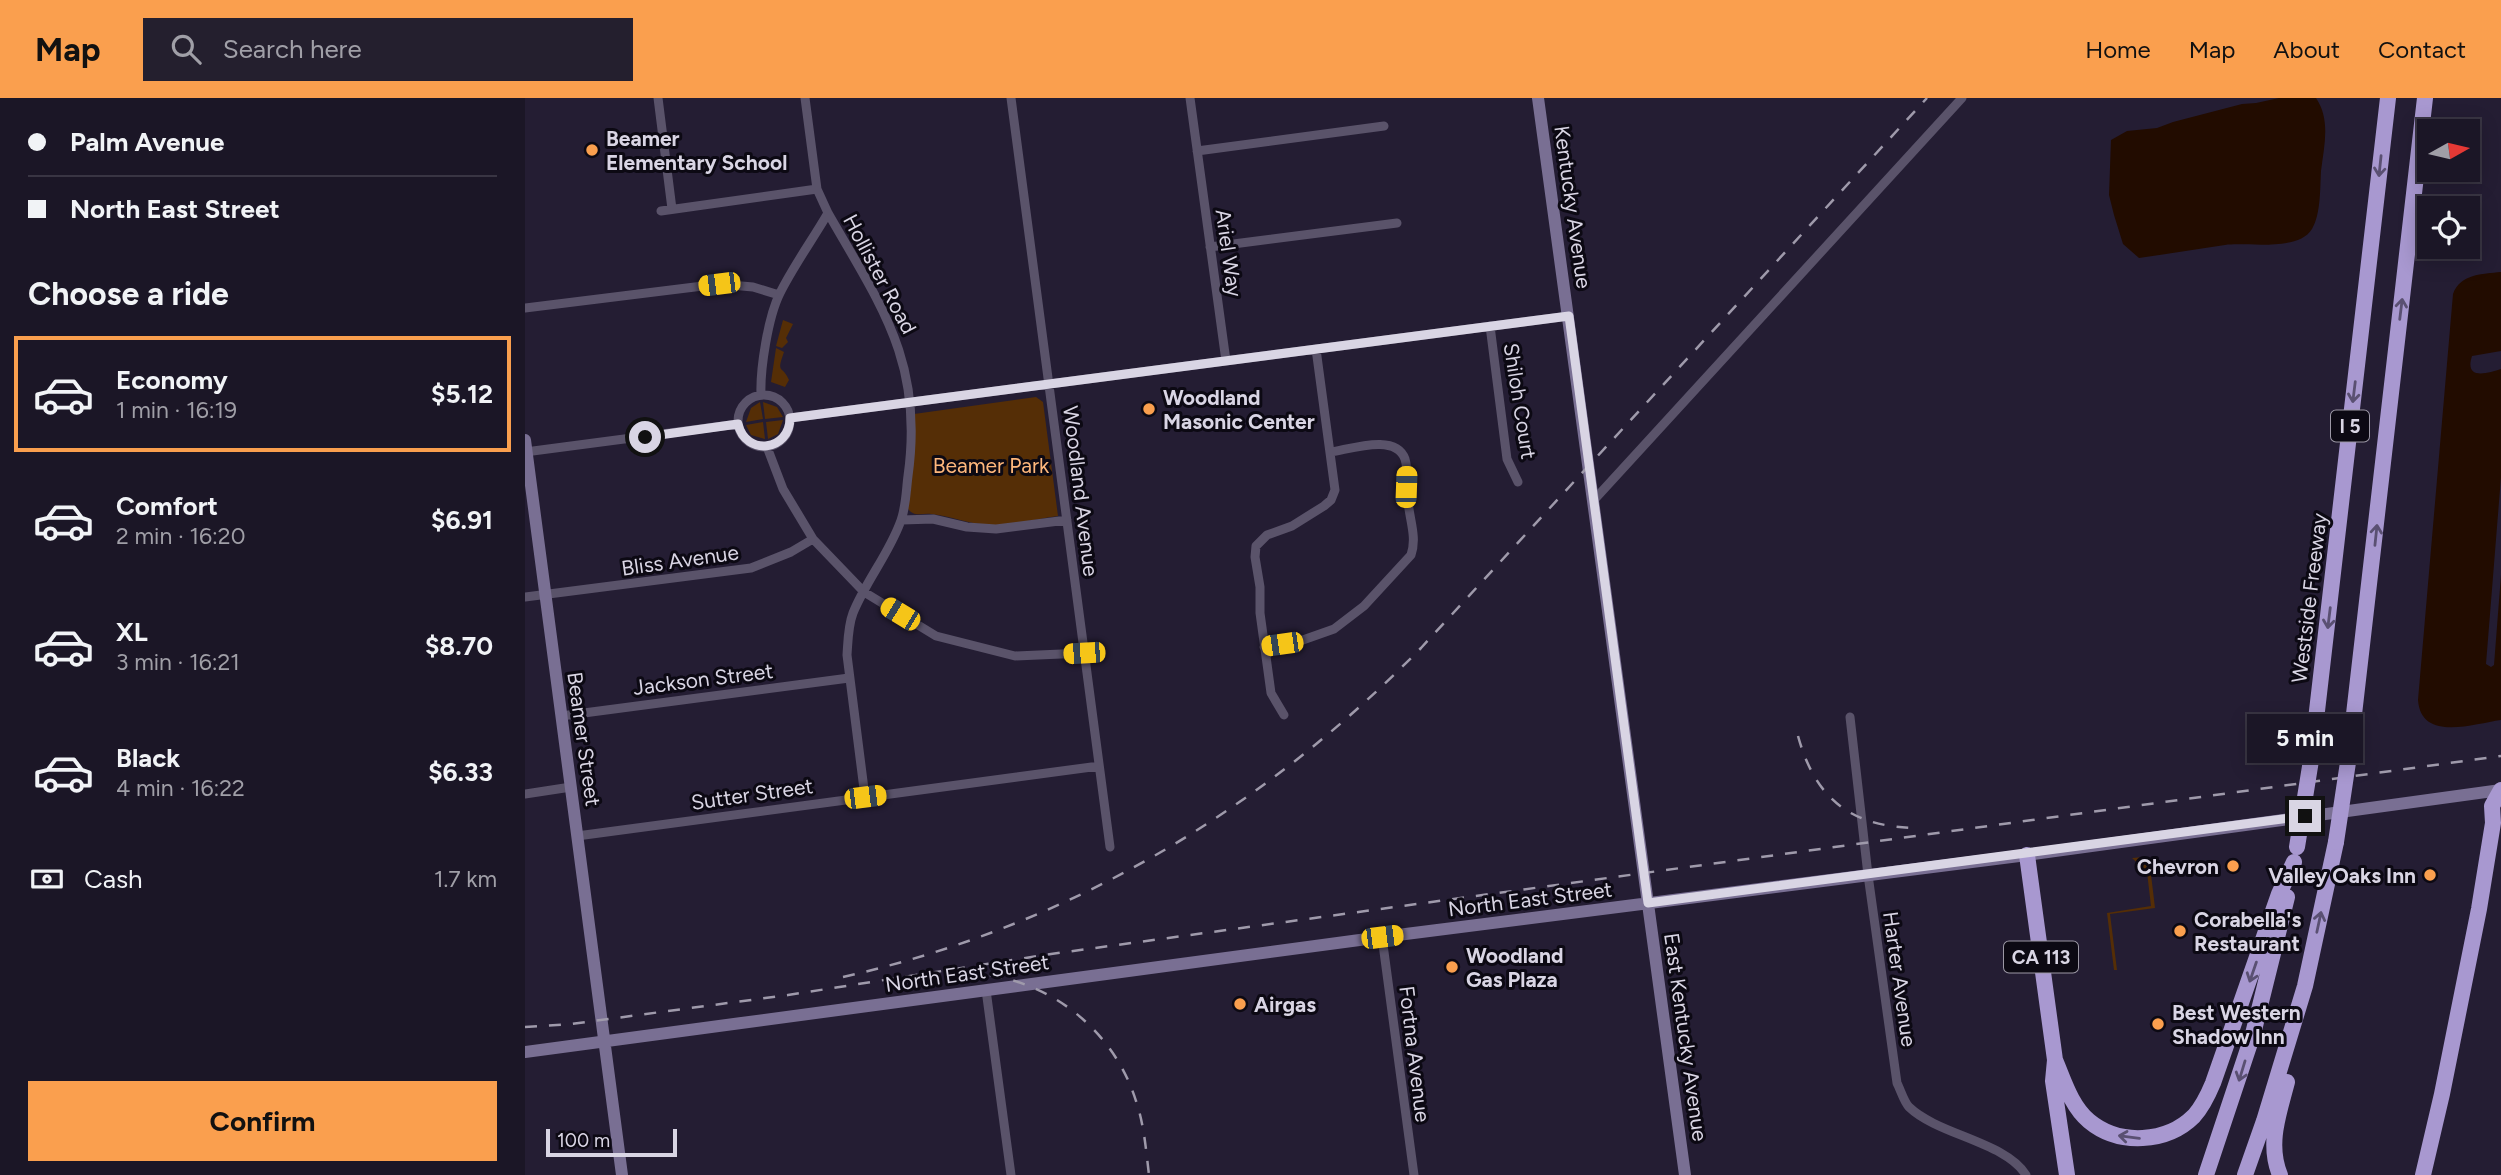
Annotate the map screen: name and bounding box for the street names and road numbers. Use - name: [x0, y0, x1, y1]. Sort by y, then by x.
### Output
- street label: Kentucky Avenue: [1549, 124, 1597, 290]
- street label: Ariel Way: [1210, 208, 1248, 298]
- street label: Hollister Road: [838, 210, 922, 338]
- street label: Shiloh Court: [1498, 341, 1542, 461]
- street label: Woodland Avenue: [1058, 404, 1104, 578]
- road number: I 5: [2331, 410, 2369, 442]
- street label: Westside Freeway: [2286, 512, 2332, 684]
- street label: Bliss Avenue: [620, 539, 740, 581]
- street label: Jackson Street: [632, 658, 774, 700]
- street label: Beamer Street: [562, 670, 606, 808]
- street label: Sutter Street: [689, 773, 815, 815]
- street label: North East Street: [1446, 877, 1614, 921]
- street label: Harter Avenue: [1878, 910, 1922, 1048]
- street label: East Kentucky Avenue: [1659, 931, 1713, 1143]
- road number: CA 113: [2004, 942, 2078, 972]
- street label: North East Street: [883, 949, 1051, 997]
- street label: Fortna Avenue: [1394, 984, 1436, 1124]

